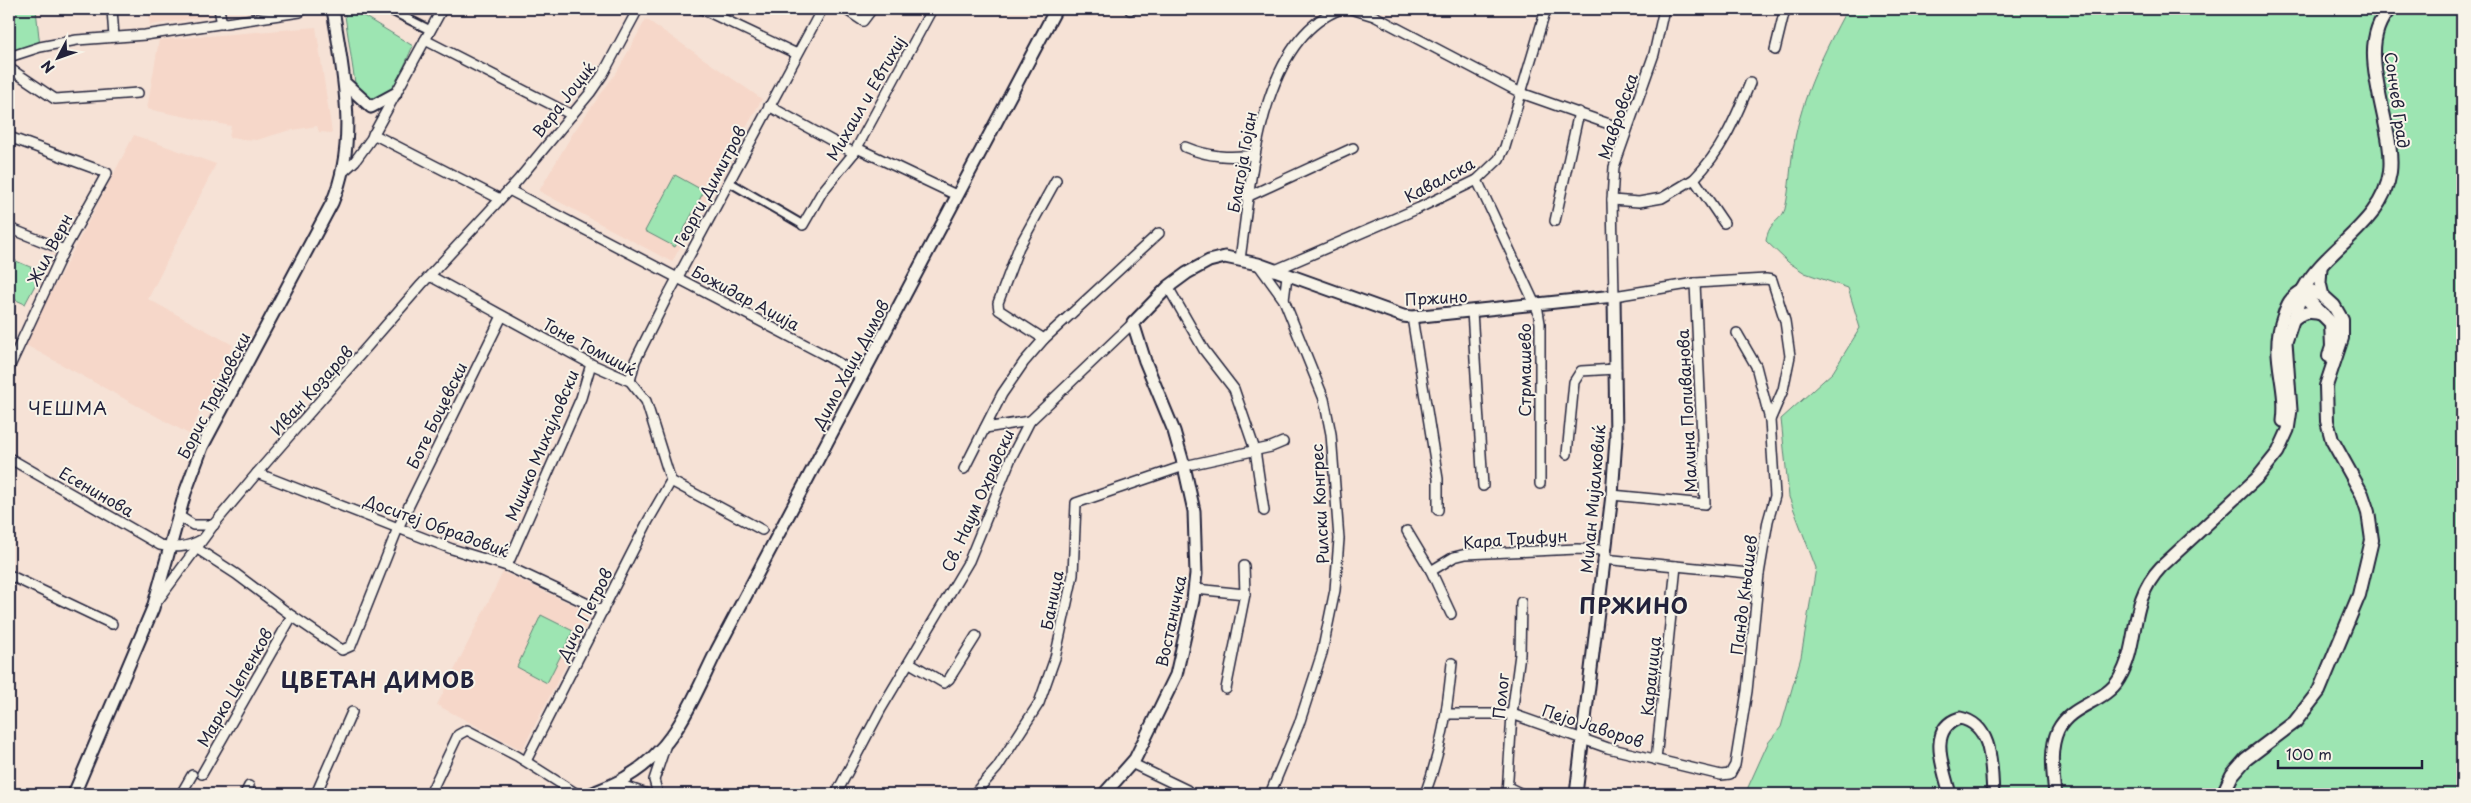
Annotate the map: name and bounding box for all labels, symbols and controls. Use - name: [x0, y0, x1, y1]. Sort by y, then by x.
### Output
- street label: Михаил и Евтихиј: [820, 31, 910, 165]
- north arrow: [32, 32, 82, 82]
- street label: Сончев Град: [2379, 50, 2417, 150]
- text: N: [36, 56, 59, 78]
- street label: Вера Јоциќ: [526, 56, 601, 142]
- street label: Мавровска: [1591, 70, 1643, 162]
- street label: Благоја Гојан: [1220, 109, 1262, 215]
- street label: Георги Димитров: [667, 121, 751, 251]
- street label: Кавалска: [1400, 150, 1478, 208]
- street label: Жил Верн: [20, 209, 77, 290]
- street label: Божидар Аџија: [688, 258, 804, 336]
- street label: Пржино: [1404, 283, 1468, 311]
- street label: Димо Хаџи Димов: [805, 295, 894, 434]
- street label: Тоне Томшиќ: [539, 311, 642, 381]
- street label: Стрмашево: [1512, 323, 1536, 417]
- street label: Борис Трајковски: [171, 327, 255, 463]
- street label: Малина Попиванова: [1670, 329, 1702, 493]
- street label: Иван Козаров: [264, 340, 358, 440]
- street label: Боте Боцевски: [400, 358, 472, 472]
- street label: Мишко Михајловски: [498, 366, 584, 524]
- district label: ЧЕШМА: [28, 394, 108, 421]
- street label: Милан Мијалковиќ: [1574, 423, 1610, 574]
- street label: Св. Наум Охридски: [935, 425, 1019, 575]
- street label: Рилски Конгрес: [1304, 443, 1334, 565]
- street label: Есенинова: [55, 460, 139, 522]
- street label: Доситеј Обрадовиќ: [360, 487, 513, 563]
- street label: Кара Трифун: [1462, 522, 1568, 554]
- street label: Пандо Књашев: [1724, 534, 1762, 656]
- street label: Дичо Петров: [550, 563, 618, 665]
- street label: Баница: [1034, 568, 1068, 632]
- street label: Востаничка: [1149, 573, 1191, 669]
- district label: ПРЖИНО: [1579, 589, 1689, 621]
- street label: Марко Цепенков: [190, 623, 278, 751]
- street label: Караџица: [1634, 635, 1666, 717]
- district label: ЦВЕТАН ДИМОВ: [281, 663, 475, 695]
- street label: Полог: [1486, 671, 1514, 720]
- street label: Пејо Јаворов: [1539, 697, 1647, 753]
- scale bar: [2278, 738, 2422, 770]
- text: 100 m: [2286, 742, 2332, 765]

